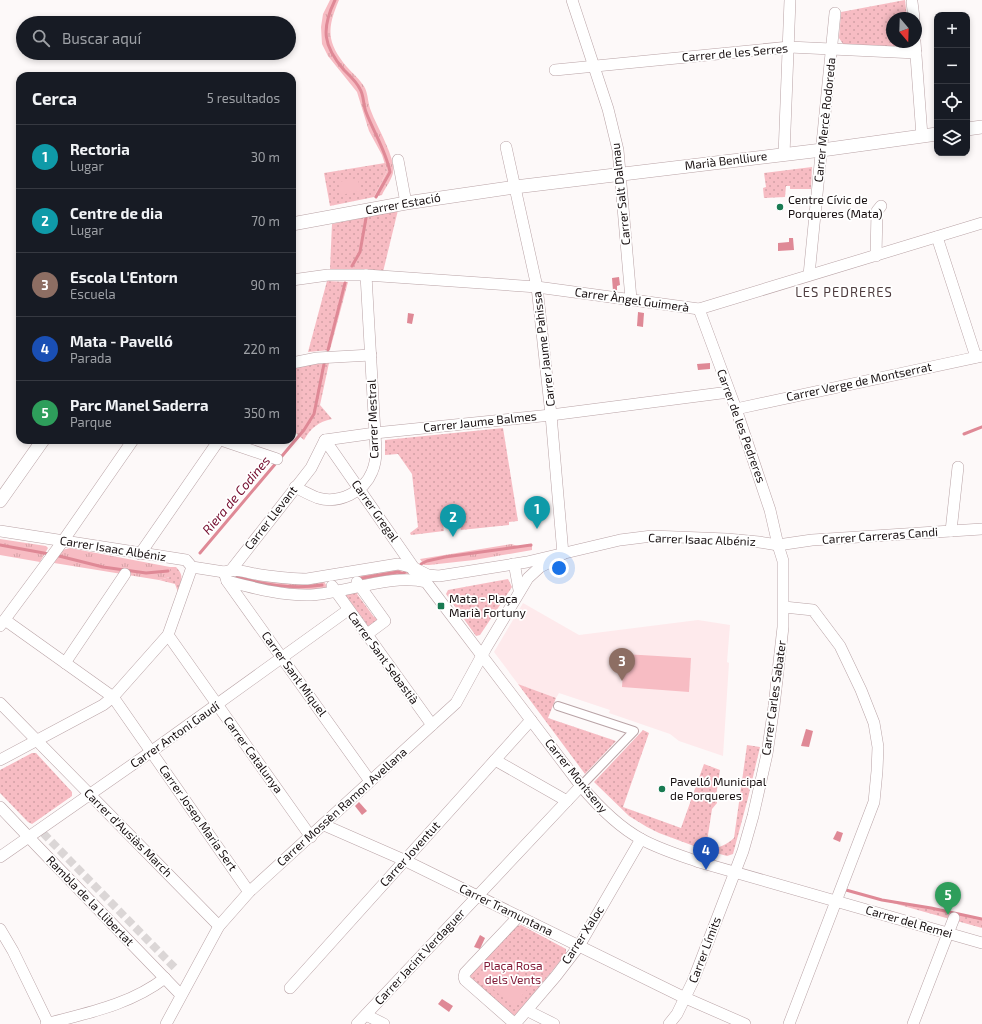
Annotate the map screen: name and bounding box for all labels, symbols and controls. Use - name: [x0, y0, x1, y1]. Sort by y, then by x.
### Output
- north arrow: [886, 12, 922, 48]
- map controls: [934, 12, 970, 156]
- button: +: [934, 12, 970, 48]
- search box: [16, 16, 296, 60]
- icon: search: [30, 27, 52, 49]
- text: Buscar aquí: [62, 29, 141, 47]
- street label: Carrer de les Serres: [681, 40, 789, 64]
- button: −: [934, 48, 970, 84]
- street label: Carrer Mercè Rodoreda: [810, 57, 838, 183]
- button: locate: [934, 84, 970, 120]
- text: Cerca: [32, 88, 77, 108]
- text: 5 resultados: [207, 90, 280, 106]
- button: layers: [934, 120, 970, 156]
- text: Rectoria: [70, 140, 130, 158]
- street label: Carrer Salt Dalmau: [608, 142, 632, 246]
- street label: Marià Benlliure: [684, 148, 768, 172]
- text: 1: [42, 149, 48, 165]
- text: 30 m: [251, 149, 280, 165]
- text: Lugar: [70, 158, 104, 174]
- street label: Carrer Estació: [364, 189, 442, 217]
- place label: Centre Cívic de Porqueres (Mata): [788, 192, 883, 220]
- marker: Centre Cívic de Porqueres (Mata): [775, 202, 785, 212]
- text: Centre de dia: [70, 204, 163, 222]
- text: 2: [41, 213, 49, 229]
- text: 70 m: [251, 213, 280, 229]
- text: Lugar: [70, 222, 104, 238]
- text: Escola L'Entorn: [70, 268, 178, 286]
- text: 3: [41, 277, 49, 293]
- text: 90 m: [250, 277, 280, 293]
- street label: Carrer Àngel Guimerà: [574, 284, 690, 314]
- district label: LES PEDRERES: [795, 284, 893, 300]
- text: Escuela: [70, 286, 116, 302]
- street label: Carrer Jaume Pahissa: [529, 291, 557, 407]
- text: Mata - Pavelló: [70, 332, 173, 350]
- text: 4: [41, 341, 49, 357]
- text: 220 m: [243, 341, 280, 357]
- text: Parada: [70, 350, 112, 366]
- street label: Carrer Verge de Montserrat: [785, 359, 933, 403]
- street label: Carrer de les Pedreres: [715, 367, 769, 484]
- street label: Carrer Mestral: [364, 379, 380, 459]
- text: Parc Manel Saderra: [70, 396, 209, 414]
- text: 5: [41, 405, 49, 421]
- text: 350 m: [244, 405, 280, 421]
- street label: Carrer Jaume Balmes: [422, 408, 537, 434]
- text: Parque: [70, 414, 112, 430]
- water label: Riera de Codines: [199, 452, 274, 537]
- street label: Carrer Gregal: [349, 477, 402, 544]
- street label: Carrer Llevant: [241, 482, 300, 552]
- pin: 1: [524, 496, 550, 529]
- pin: 2: [440, 504, 466, 537]
- street label: Carrer Carreras Candi: [821, 524, 938, 546]
- street label: Carrer Isaac Albéniz: [648, 530, 756, 548]
- street label: Carrer Isaac Albéniz: [59, 533, 167, 563]
- your location: [549, 558, 569, 578]
- place label: Mata - Plaça Marià Fortuny: [449, 591, 526, 619]
- marker: Mata - Plaça Marià Fortuny: [436, 601, 446, 611]
- street label: Carrer Sant Sebastià: [346, 608, 422, 706]
- street label: Carrer Sant Miquel: [259, 628, 330, 719]
- street label: Carrer Carles Sabater: [758, 639, 788, 756]
- pin: 3: [609, 648, 635, 681]
- street label: Carrer Antoni Gaudí: [127, 698, 223, 770]
- street label: Carrer Catalunya: [221, 713, 286, 796]
- street label: Carrer Montseny: [543, 735, 611, 816]
- street label: Carrer Mossèn Ramon Avellana: [273, 744, 409, 868]
- street label: Carrer Josep Maria Sert: [157, 762, 241, 873]
- place label: Pavelló Municipal de Porqueres: [670, 774, 767, 802]
- marker: Pavelló Municipal de Porqueres: [657, 784, 667, 794]
- street label: Carrer d'Ausiàs March: [82, 785, 176, 879]
- street label: Carrer Joventut: [376, 818, 442, 889]
- pin: 4: [693, 837, 719, 870]
- street label: Rambla de la Llibertat: [44, 852, 138, 948]
- street label: Carrer Tramuntana: [457, 880, 556, 938]
- pin: 5: [935, 882, 961, 915]
- street label: Carrer del Remei: [864, 902, 954, 940]
- street label: Carrer Xaloc: [558, 903, 606, 966]
- street label: Carrer Jacint Verdaguer: [371, 905, 467, 1007]
- street label: Carrer Límits: [685, 915, 723, 985]
- park label: Plaça Rosa dels Vents: [483, 958, 543, 986]

